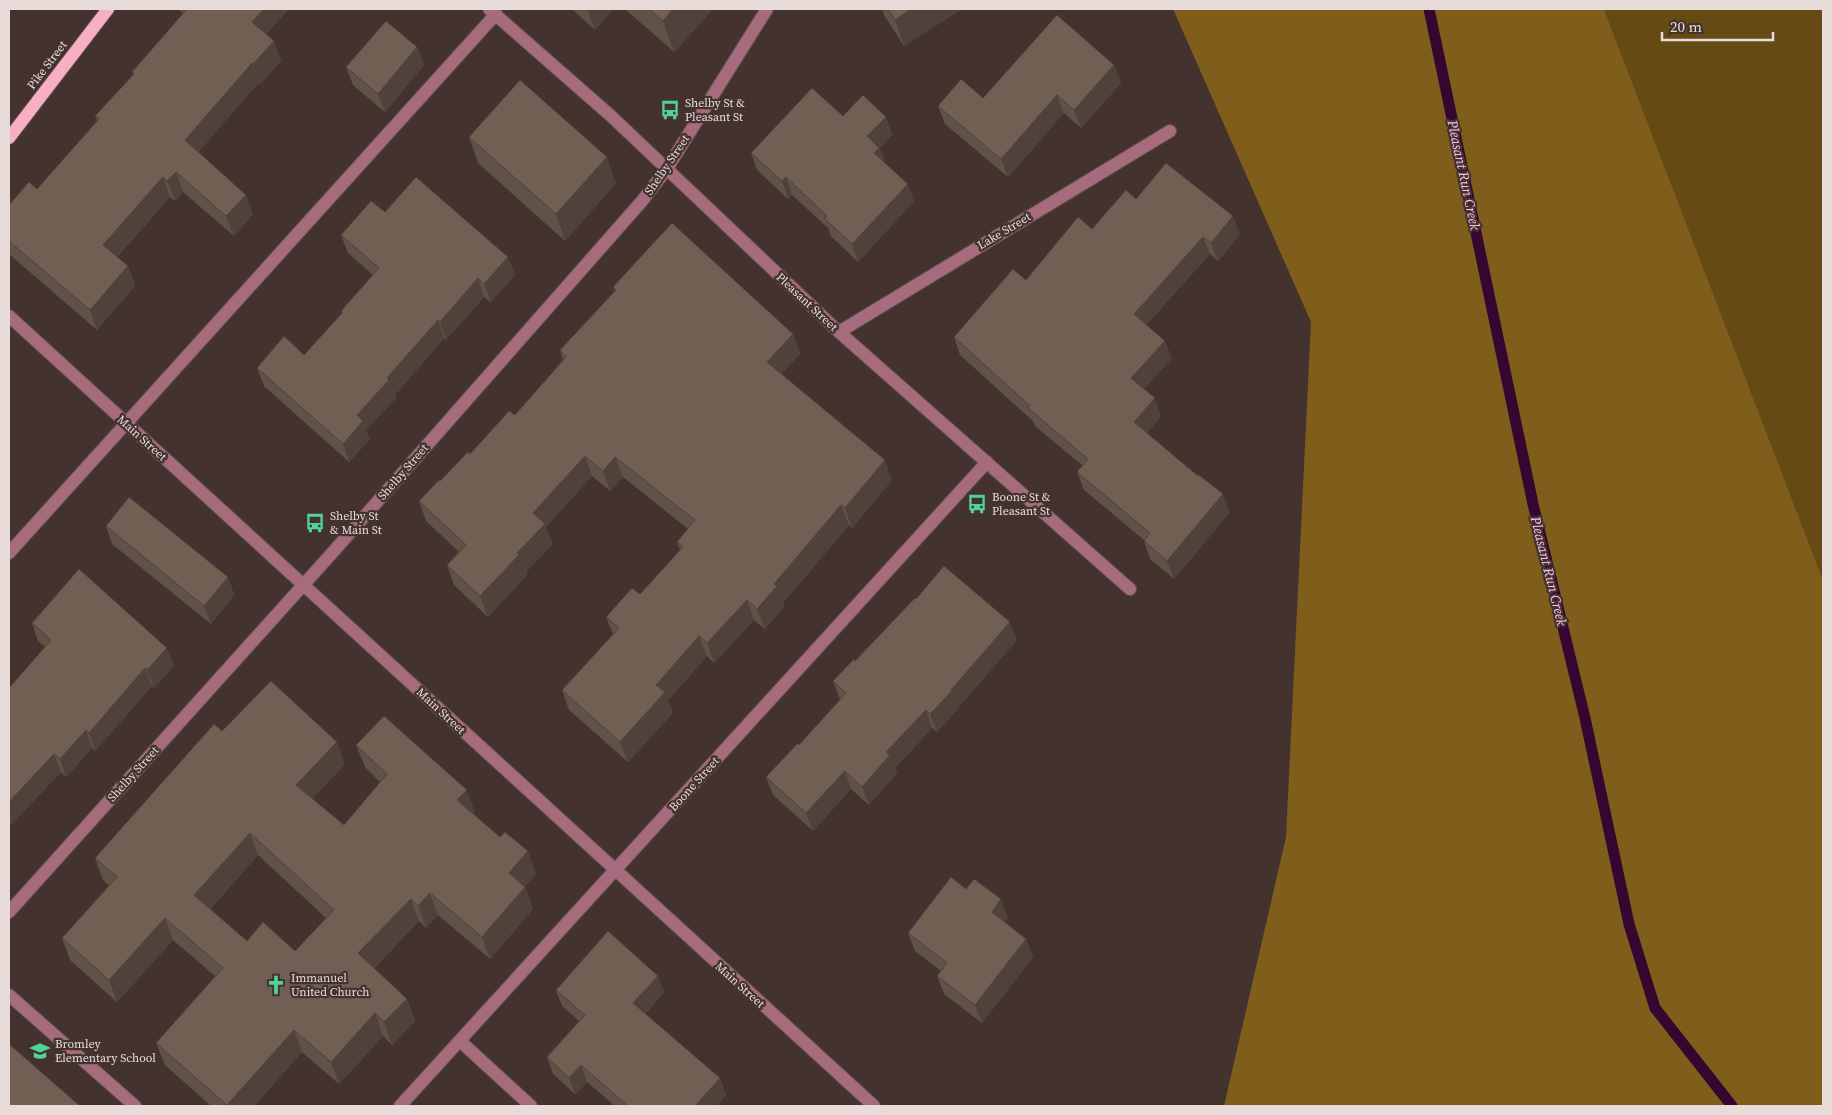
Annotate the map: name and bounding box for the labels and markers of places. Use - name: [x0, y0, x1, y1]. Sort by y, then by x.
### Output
- place label: Shelby St & Pleasant St: [685, 95, 745, 125]
- bus stop icon: Shelby St & Pleasant St: [659, 99, 681, 121]
- place label: Boone St & Pleasant St: [992, 489, 1051, 519]
- bus stop icon: Boone St & Pleasant St: [966, 493, 988, 515]
- place label: Shelby St & Main St: [330, 508, 382, 538]
- bus stop icon: Shelby St & Main St: [304, 512, 326, 534]
- place label: Immanuel United Church: [291, 970, 369, 1000]
- church icon: Immanuel United Church: [265, 974, 287, 996]
- place label: Bromley Elementary School: [55, 1036, 156, 1066]
- school or university icon: Bromley Elementary School: [29, 1040, 51, 1062]

